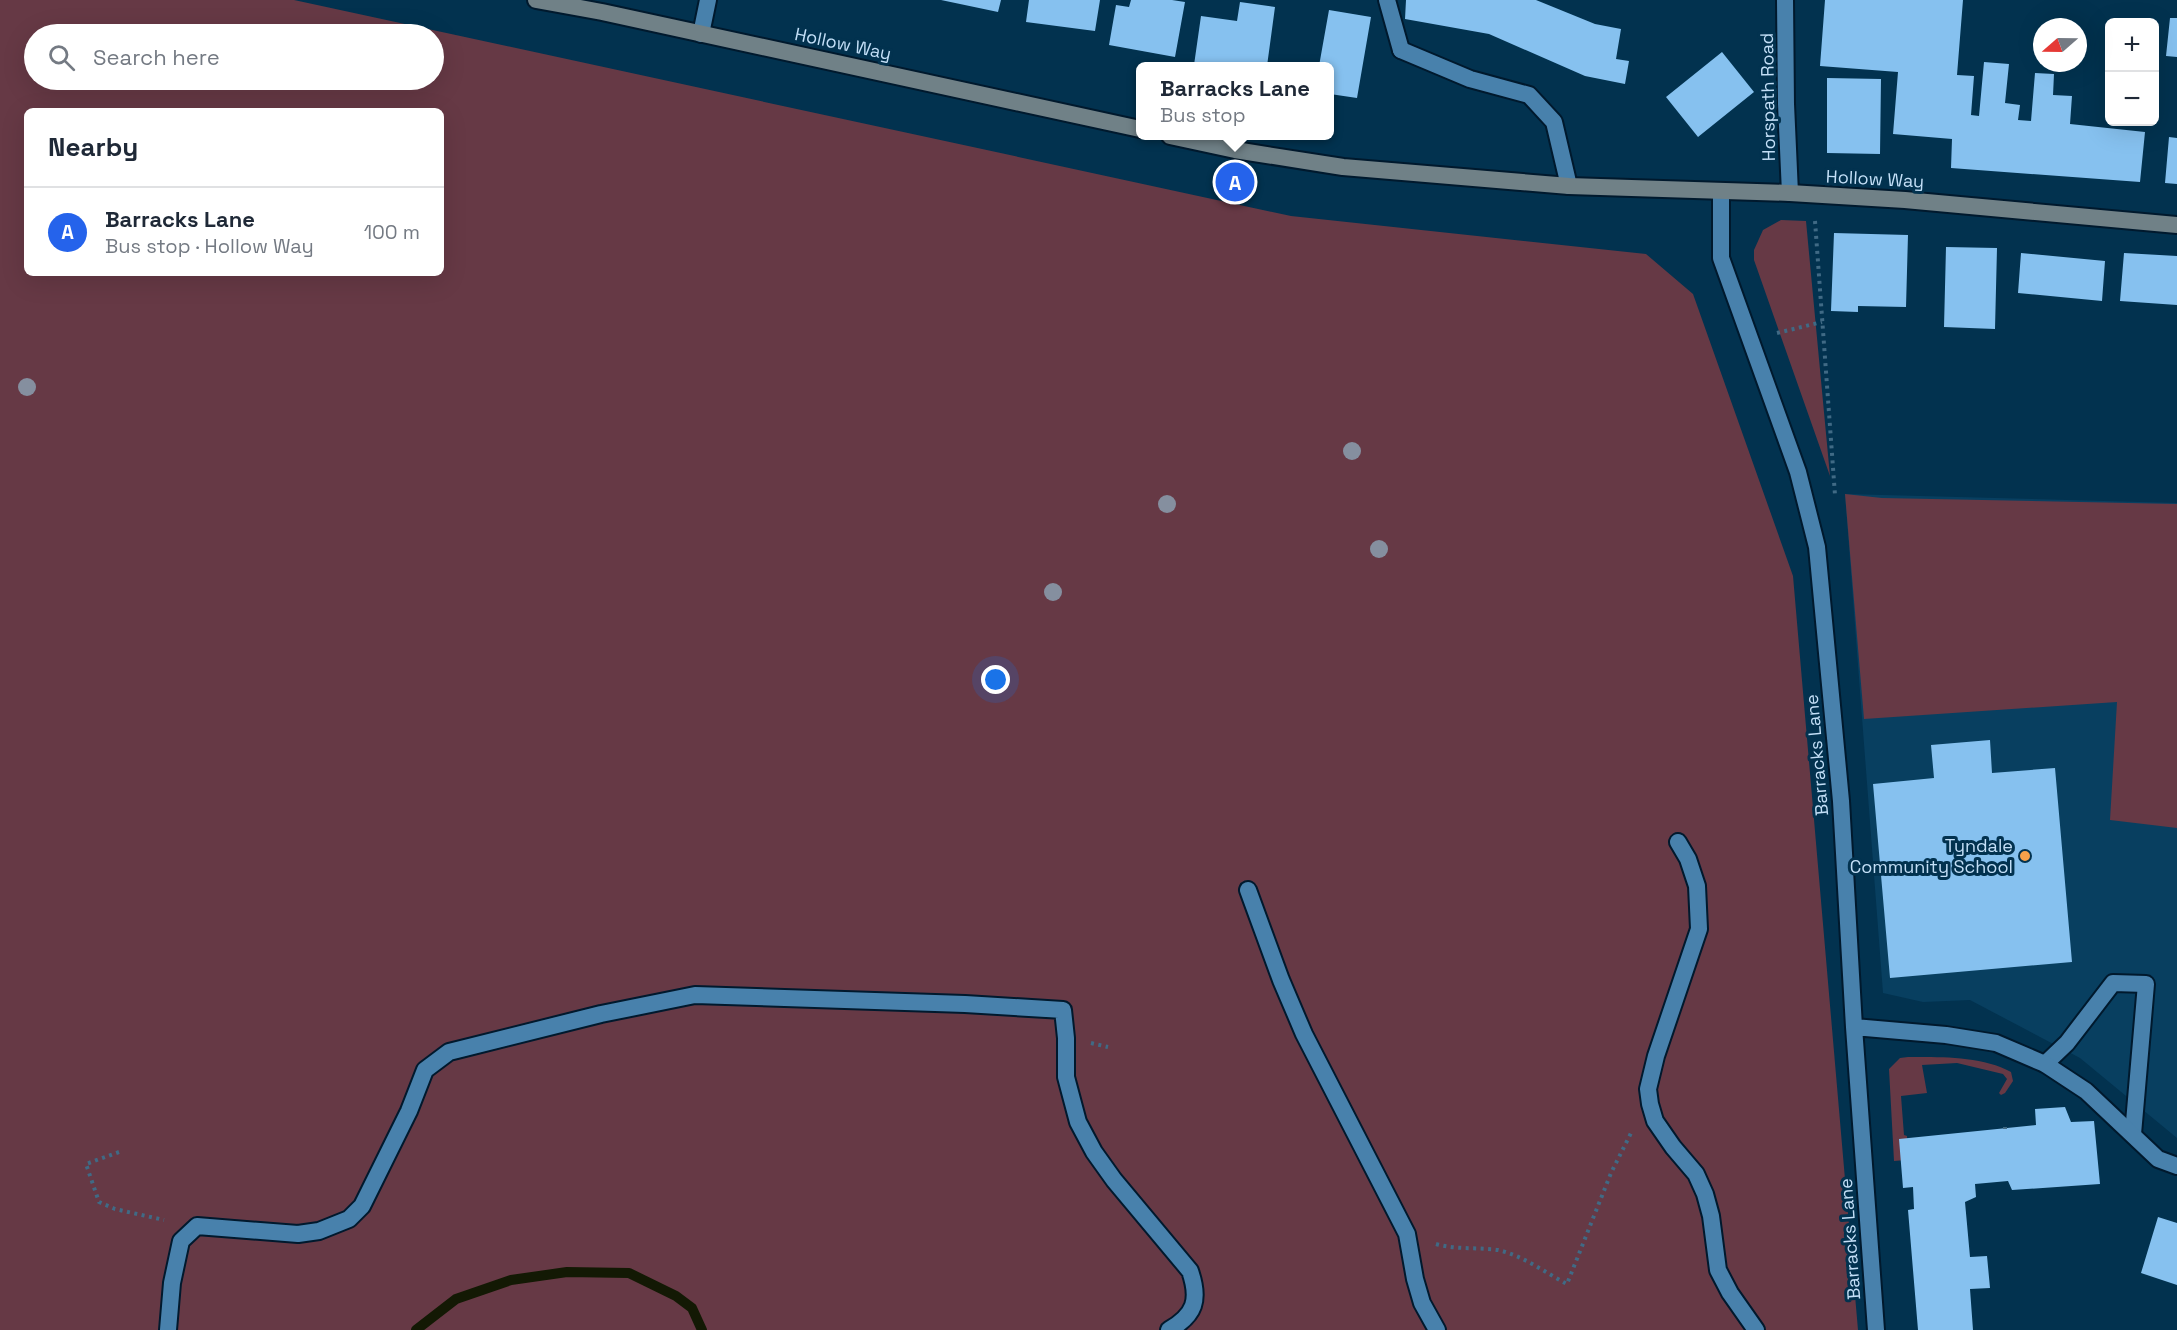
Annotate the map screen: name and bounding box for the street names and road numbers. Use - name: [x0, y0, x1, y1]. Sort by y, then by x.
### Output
- street label: Hollow Way: [793, 22, 894, 65]
- street label: Horspath Road: [1755, 33, 1780, 161]
- street label: Hollow Way: [1825, 164, 1925, 193]
- street label: Barracks Lane: [1800, 693, 1833, 817]
- street label: Barracks Lane: [1834, 1177, 1865, 1301]

